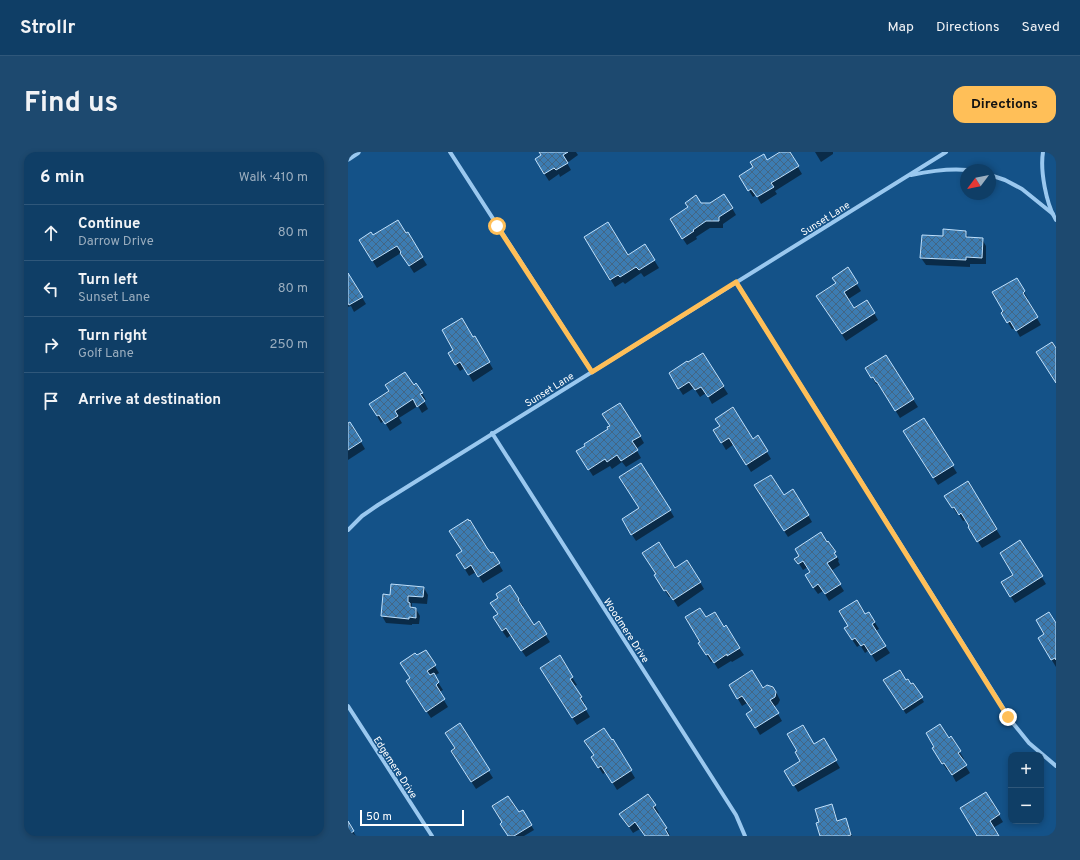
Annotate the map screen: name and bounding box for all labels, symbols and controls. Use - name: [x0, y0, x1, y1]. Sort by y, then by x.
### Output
- text: Strollr: [20, 16, 75, 40]
- text: Map: [888, 19, 914, 36]
- text: Directions: [936, 19, 1000, 36]
- text: Saved: [1022, 19, 1060, 36]
- text: Find us: [24, 86, 118, 122]
- button: Directions: [953, 86, 1056, 123]
- north arrow: [960, 164, 996, 200]
- text: 6 min: [40, 167, 84, 189]
- text: Walk · 410 m: [239, 170, 308, 186]
- street label: Sunset Lane: [799, 199, 853, 239]
- text: Continue: [78, 215, 140, 234]
- route start: [488, 217, 506, 235]
- icon: ahead: [40, 222, 62, 244]
- text: 80 m: [278, 225, 308, 241]
- text: Darrow Drive: [78, 234, 154, 250]
- text: Turn left: [78, 271, 138, 290]
- icon: left: [40, 278, 62, 300]
- text: 80 m: [278, 281, 308, 297]
- text: Sunset Lane: [78, 290, 150, 306]
- text: Turn right: [78, 327, 147, 346]
- icon: right: [40, 334, 62, 356]
- text: 250 m: [270, 337, 308, 353]
- text: Golf Lane: [78, 346, 134, 362]
- street label: Sunset Lane: [523, 370, 577, 410]
- icon: arrive: [40, 390, 62, 412]
- text: Arrive at destination: [78, 391, 221, 410]
- street label: Woodmere Drive: [600, 596, 651, 666]
- route end: [999, 708, 1017, 726]
- street label: Edgemere Drive: [370, 734, 420, 801]
- map controls: [1008, 752, 1044, 824]
- button: +: [1008, 752, 1044, 788]
- button: −: [1008, 788, 1044, 824]
- scale bar: [360, 808, 464, 827]
- text: 50 m: [366, 810, 392, 824]

